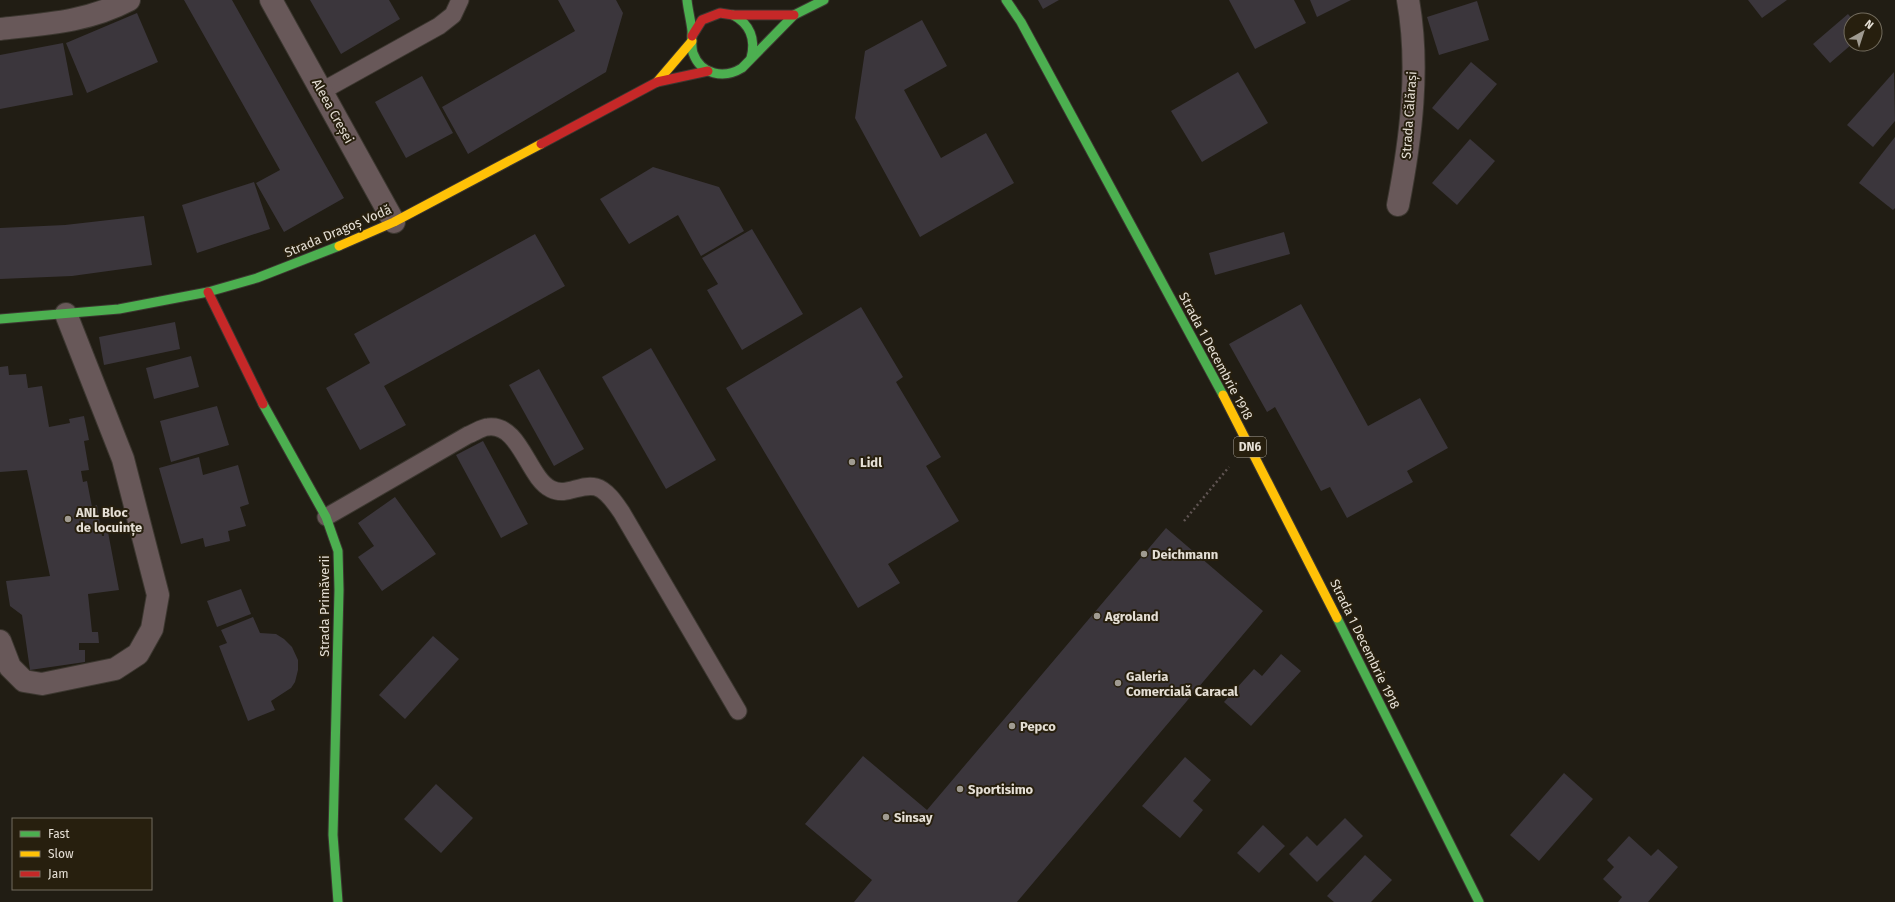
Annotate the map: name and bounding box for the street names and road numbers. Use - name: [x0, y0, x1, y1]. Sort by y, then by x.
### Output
- street label: Strada Călărași: [1398, 71, 1421, 159]
- street label: Aleea Creșei: [308, 76, 357, 146]
- street label: Strada Dragoș Vodă: [282, 202, 394, 261]
- street label: Strada 1 Decembrie 1918: [1176, 290, 1256, 422]
- road number: DN6: [1234, 437, 1266, 457]
- street label: Strada Primăverii: [317, 555, 332, 657]
- street label: Strada 1 Decembrie 1918: [1327, 577, 1403, 711]

